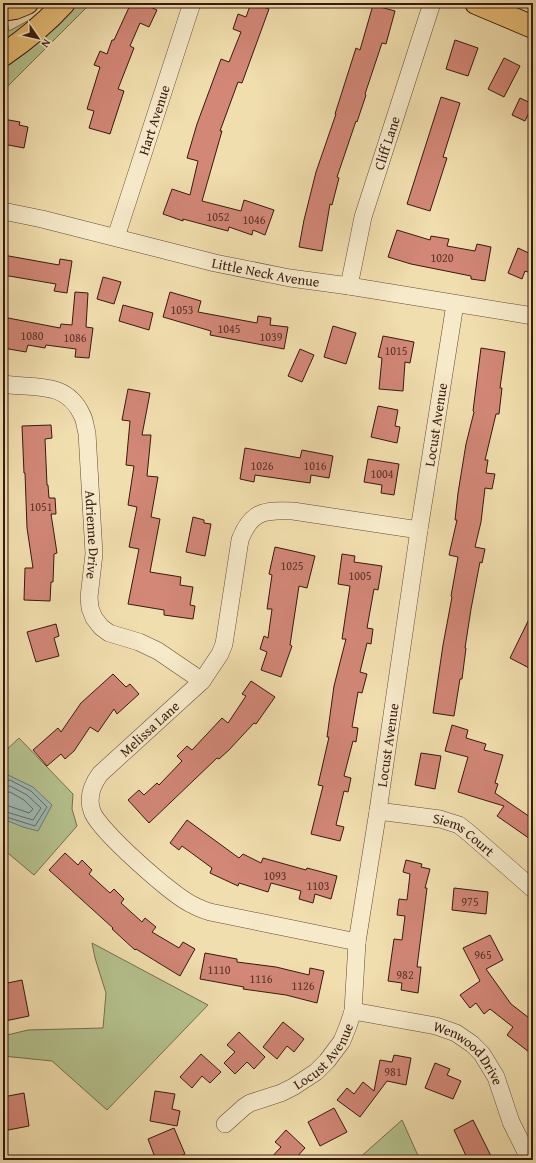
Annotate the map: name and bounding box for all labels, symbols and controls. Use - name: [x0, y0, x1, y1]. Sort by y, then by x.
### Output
- north arrow: [18, 18, 58, 58]
- text: N: [37, 36, 55, 52]
- street label: Hart Avenue: [133, 82, 175, 158]
- street label: Cliff Lane: [369, 113, 405, 173]
- house number: 1052: [206, 208, 230, 225]
- house number: 1046: [242, 211, 266, 228]
- house number: 1020: [430, 249, 454, 266]
- street label: Little Neck Avenue: [210, 253, 321, 292]
- house number: 1053: [170, 301, 194, 318]
- house number: 1045: [217, 320, 241, 337]
- house number: 1080: [20, 327, 44, 344]
- house number: 1039: [259, 328, 283, 345]
- house number: 1086: [63, 329, 87, 346]
- house number: 1015: [384, 342, 408, 359]
- street label: Locust Avenue: [419, 381, 452, 468]
- house number: 1026: [250, 457, 274, 474]
- house number: 1016: [303, 457, 327, 474]
- house number: 1004: [370, 465, 394, 482]
- street label: Adrienne Drive: [80, 490, 104, 581]
- house number: 1051: [29, 498, 53, 515]
- house number: 1025: [280, 557, 304, 574]
- house number: 1005: [348, 567, 372, 584]
- street label: Melissa Lane: [115, 696, 184, 761]
- street label: Locust Avenue: [372, 702, 404, 788]
- street label: Siems Court: [432, 808, 499, 861]
- house number: 1093: [263, 867, 287, 884]
- house number: 1103: [306, 877, 330, 894]
- house number: 975: [461, 893, 479, 910]
- house number: 965: [474, 946, 492, 963]
- house number: 1110: [207, 961, 231, 978]
- house number: 982: [396, 966, 414, 983]
- house number: 1116: [249, 970, 273, 987]
- house number: 1126: [291, 977, 315, 994]
- street label: Wenwood Drive: [431, 1016, 508, 1088]
- street label: Locust Avenue: [289, 1020, 358, 1094]
- house number: 981: [384, 1063, 402, 1080]

